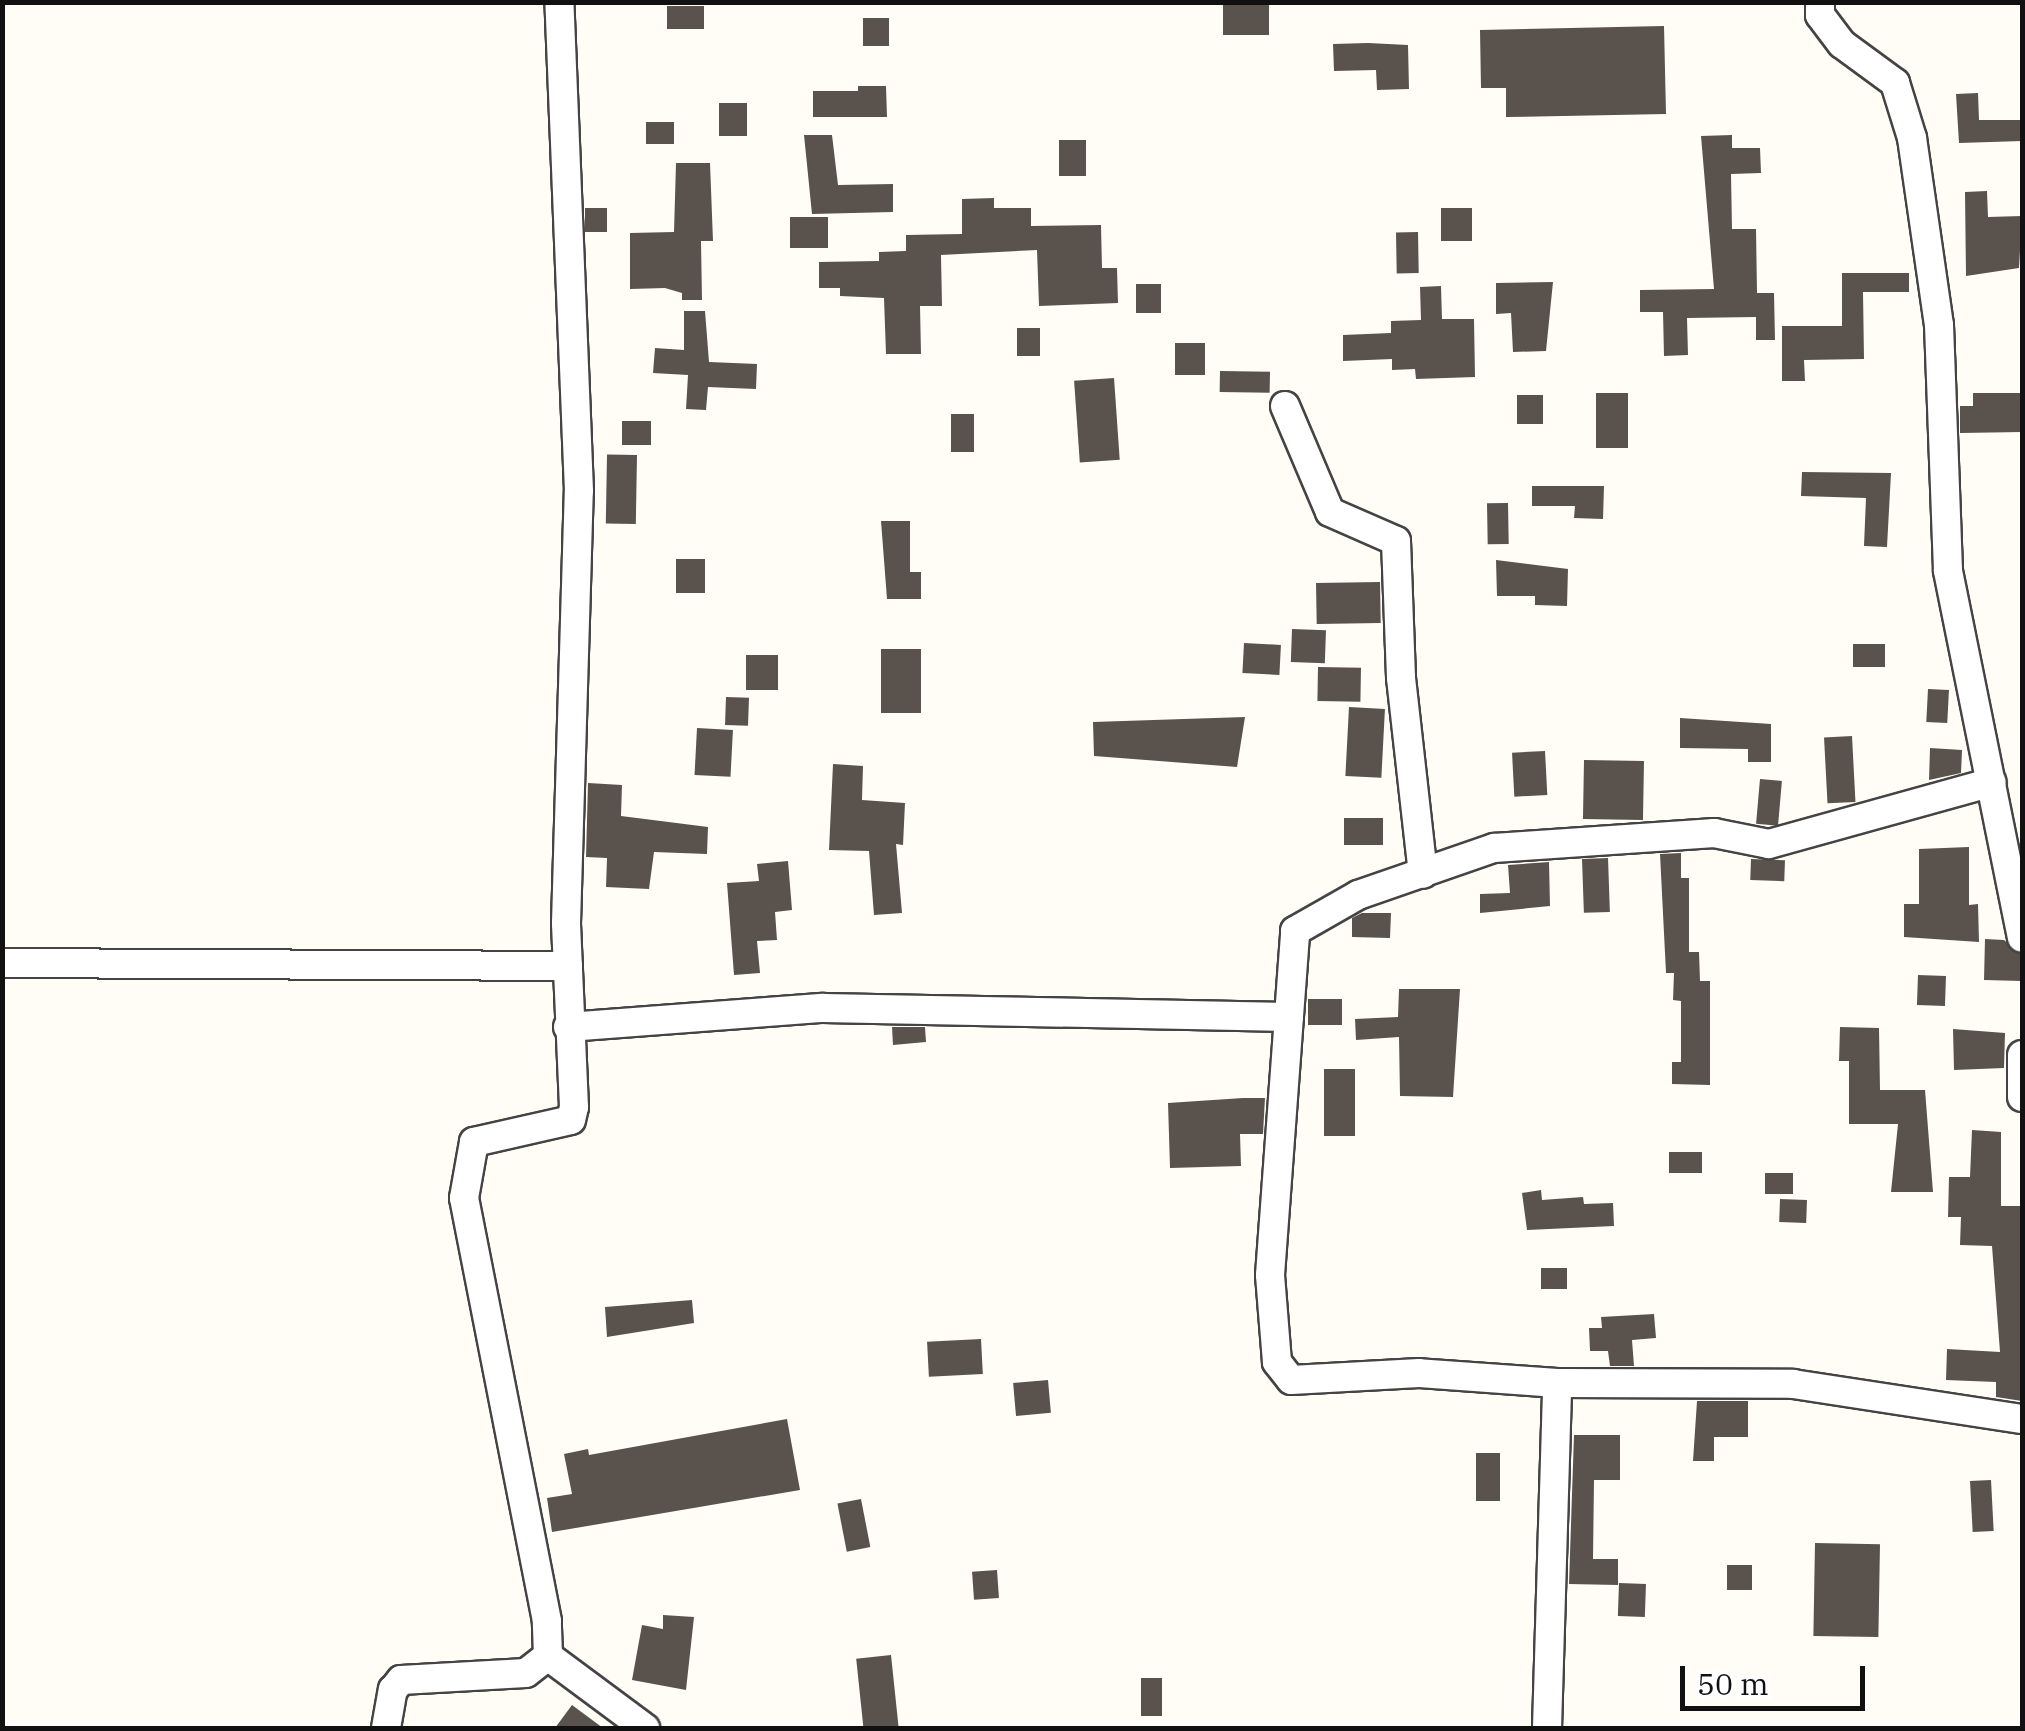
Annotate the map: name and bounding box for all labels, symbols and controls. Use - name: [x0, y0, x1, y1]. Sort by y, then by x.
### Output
- scale bar: [1685, 1646, 1870, 1708]
- text: 50 m: [1697, 1664, 1769, 1703]

